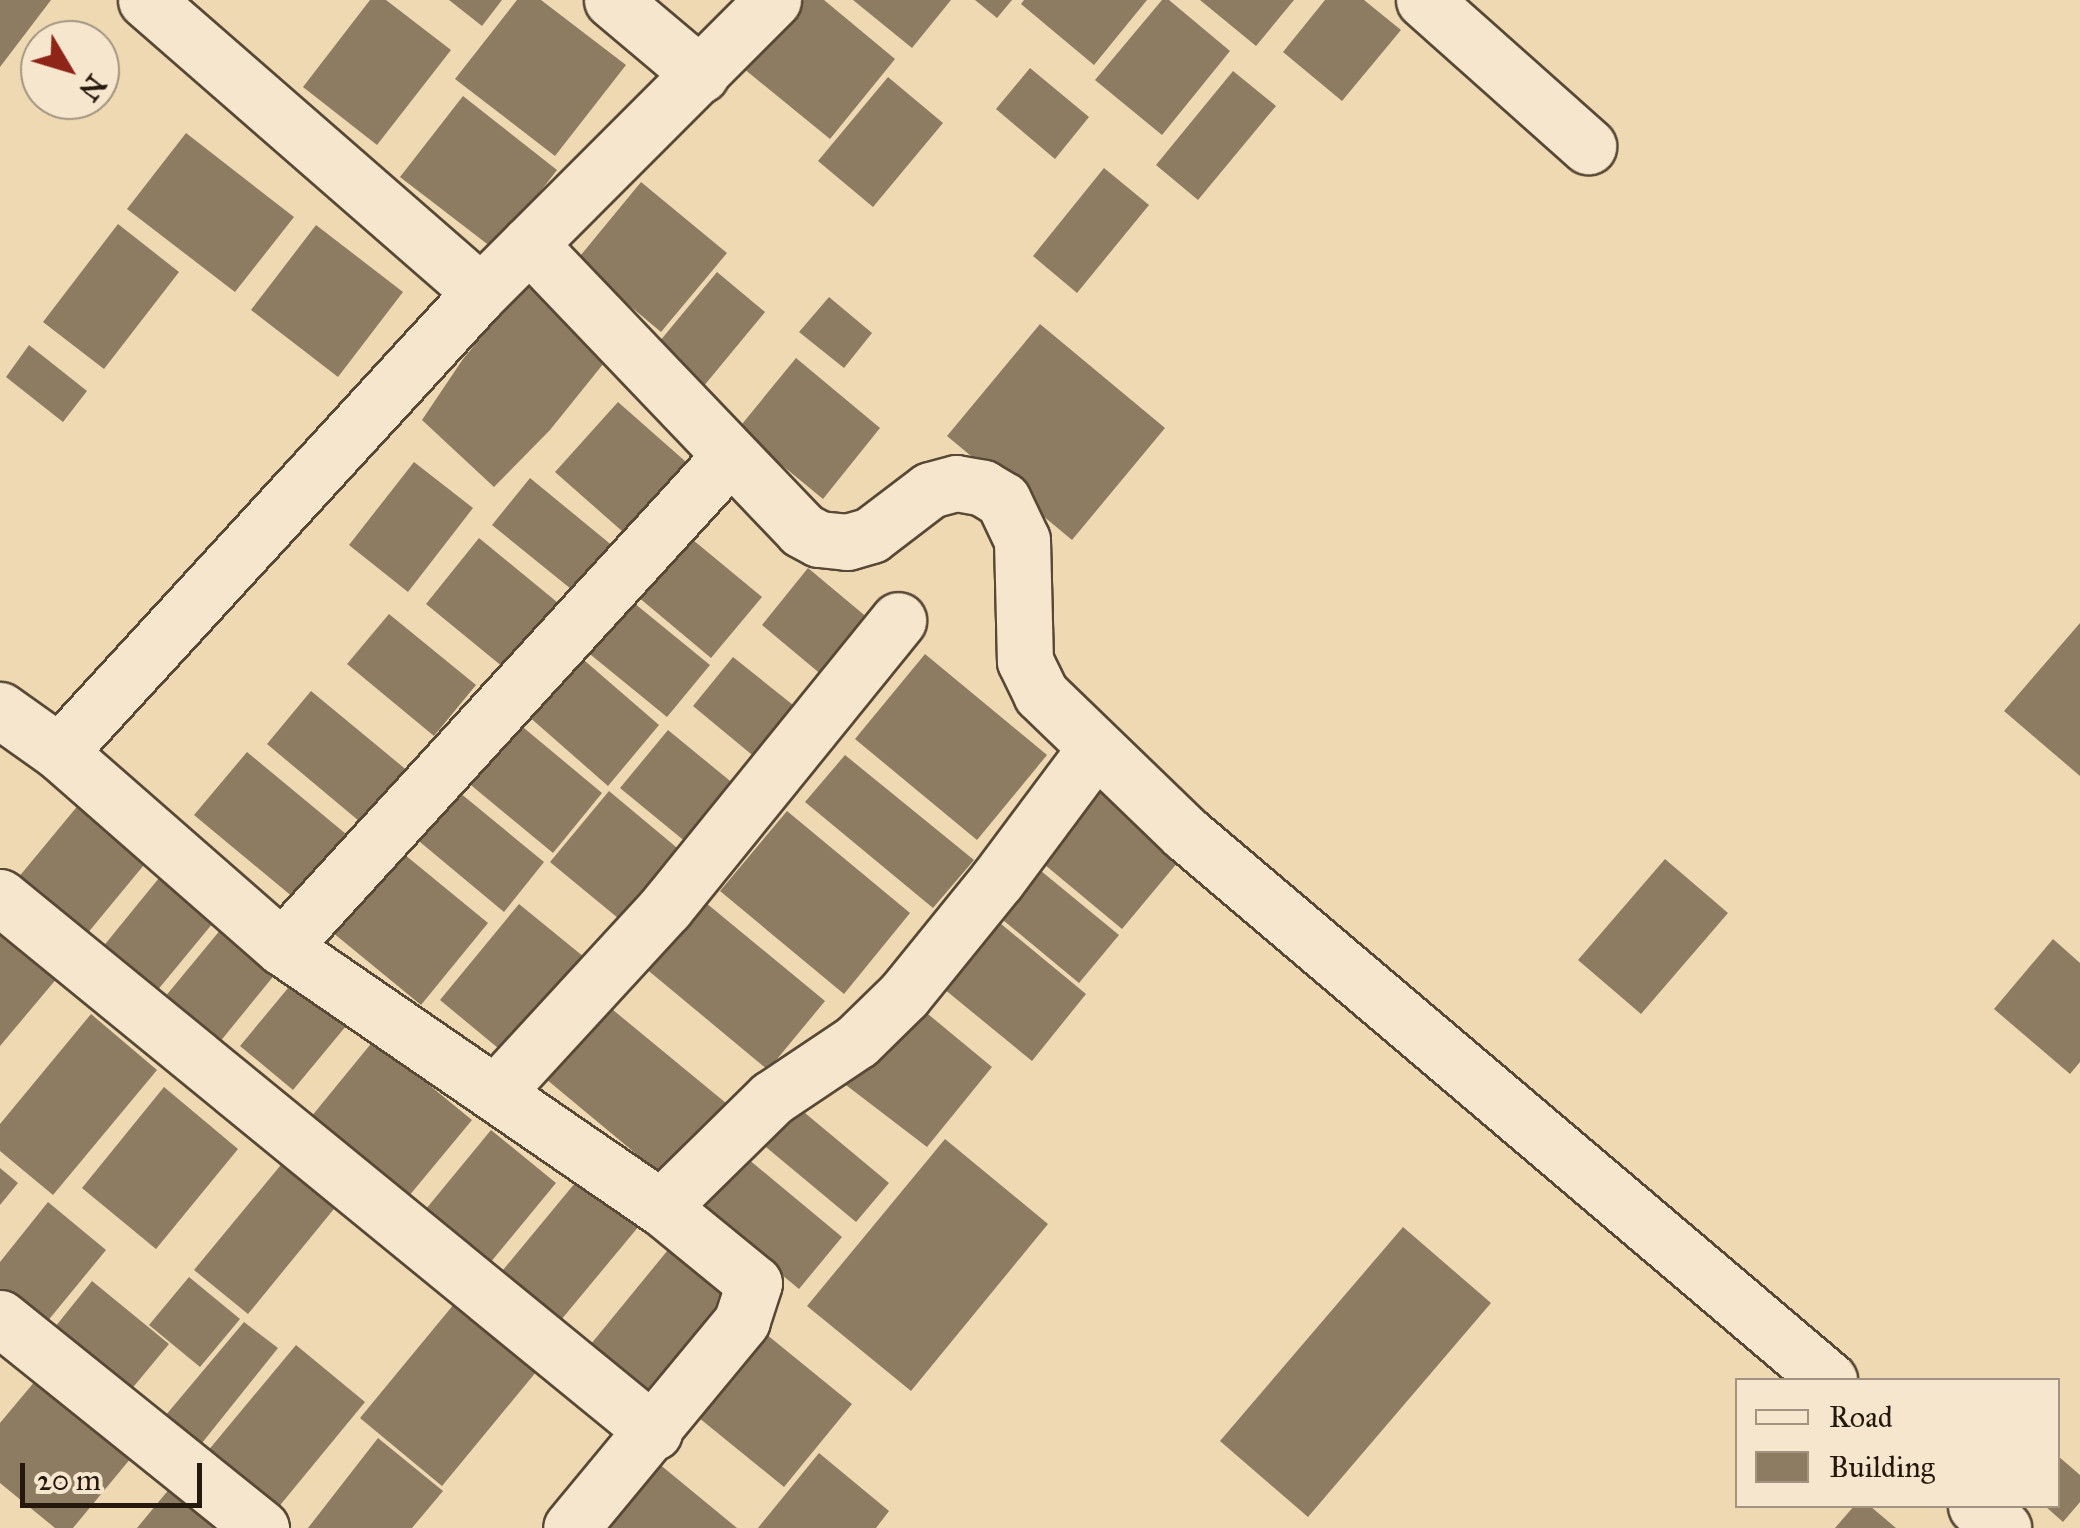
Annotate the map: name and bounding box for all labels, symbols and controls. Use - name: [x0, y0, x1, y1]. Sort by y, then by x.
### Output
- north arrow: [20, 20, 120, 120]
- text: N: [71, 67, 114, 108]
- legend: [1735, 1378, 2060, 1508]
- text: Road: [1829, 1399, 1893, 1435]
- scale bar: [25, 1443, 208, 1505]
- text: Building: [1829, 1449, 1935, 1485]
- text: 20 m: [37, 1462, 101, 1498]

